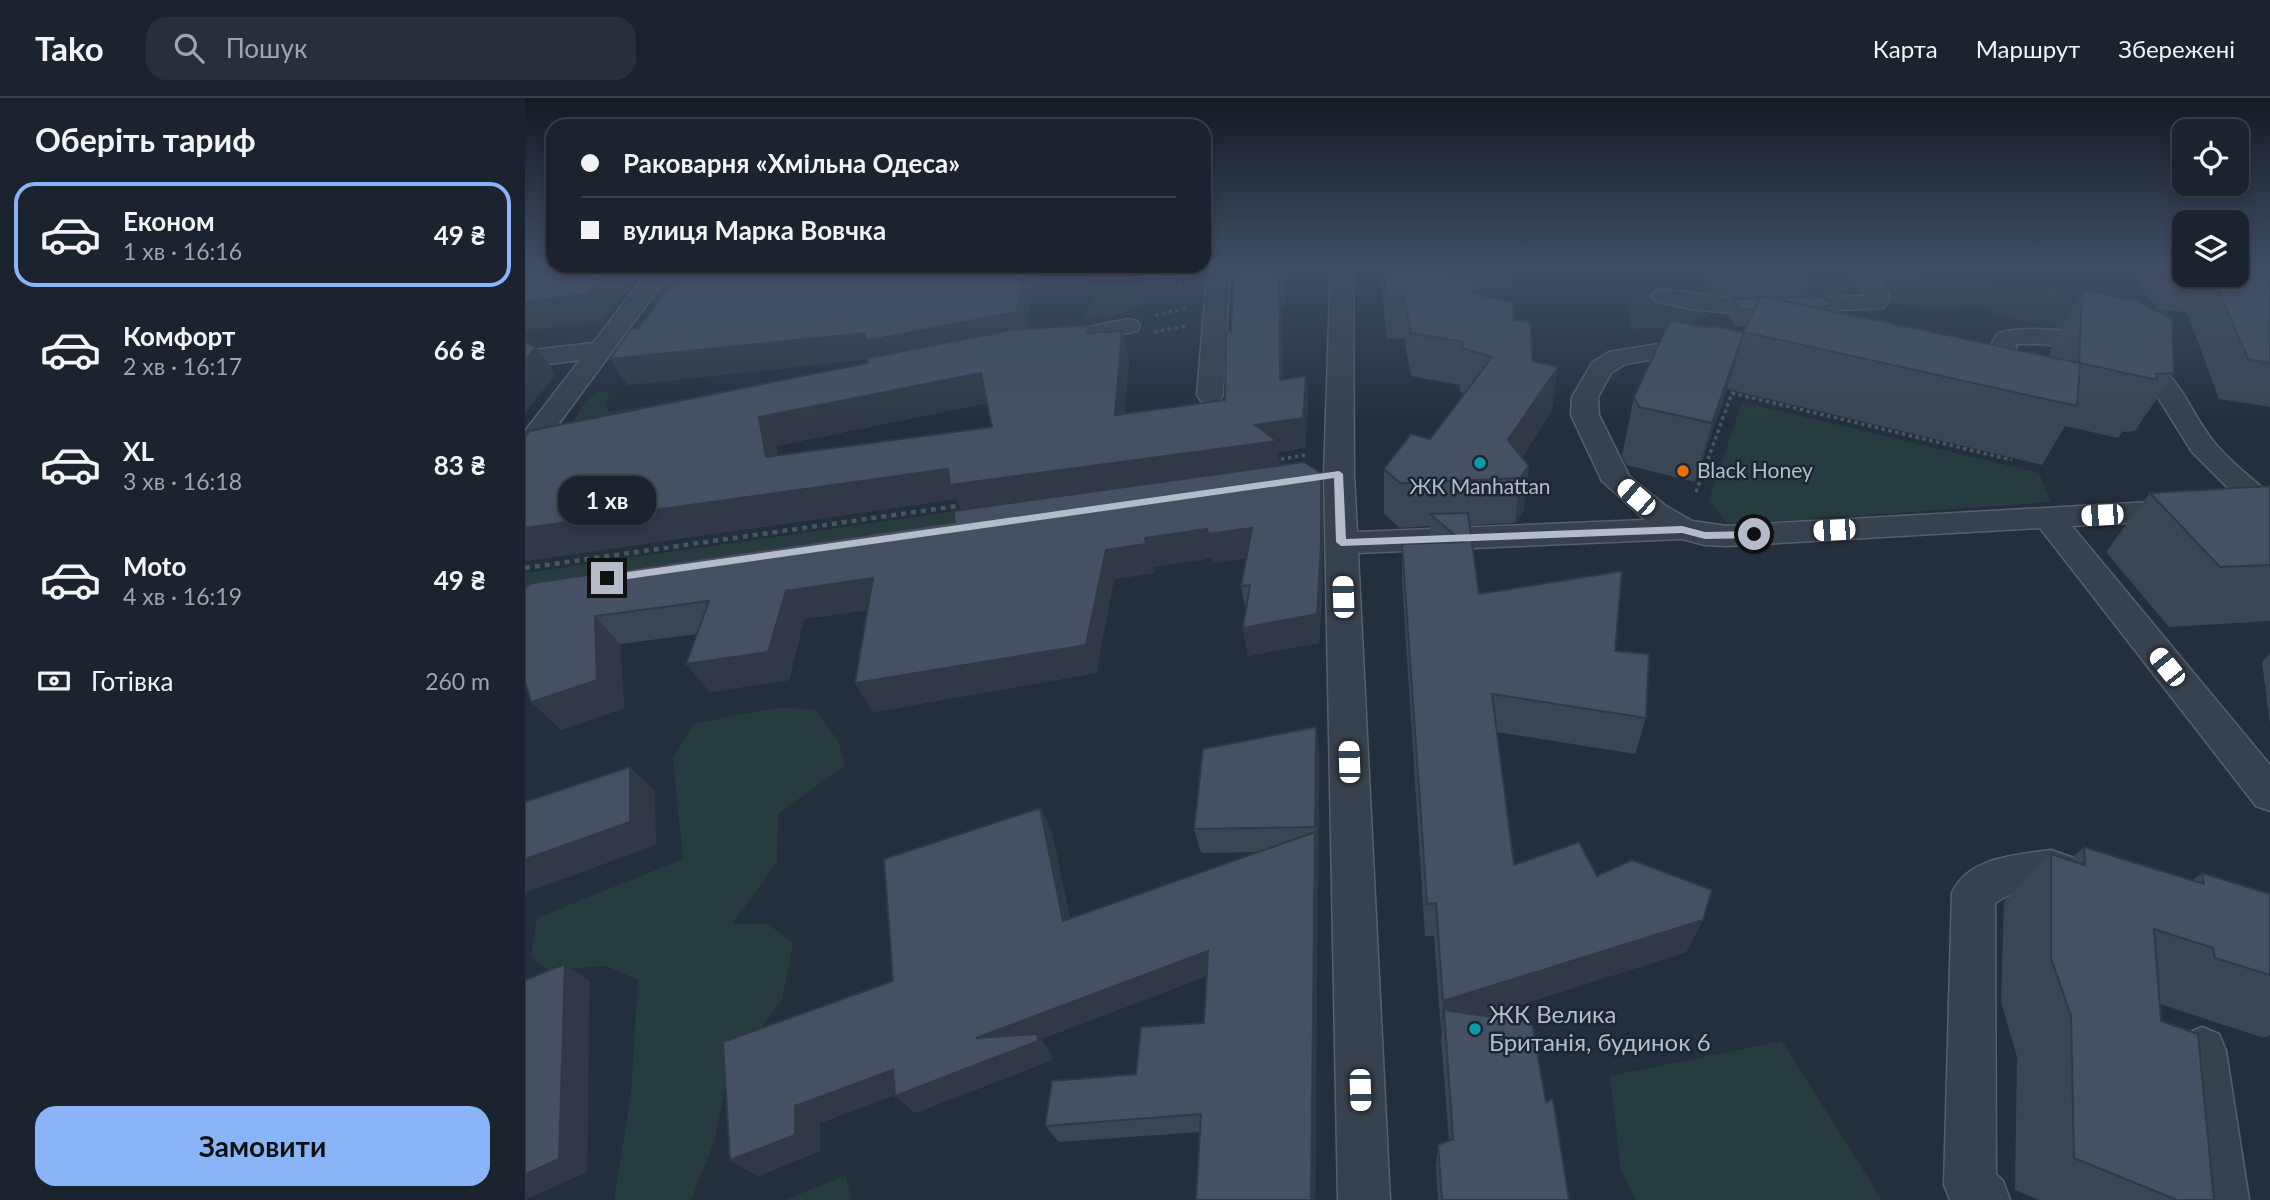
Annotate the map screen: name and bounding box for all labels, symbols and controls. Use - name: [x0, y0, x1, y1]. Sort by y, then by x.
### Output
- search box: [146, 17, 636, 80]
- text: Tako: [35, 28, 104, 68]
- icon: search: [170, 29, 208, 67]
- text: Пошук: [226, 32, 307, 64]
- text: Карта: [1873, 34, 1938, 63]
- text: Маршрут: [1976, 34, 2080, 63]
- text: Збережені: [2118, 34, 2235, 63]
- map controls: [2172, 119, 2249, 287]
- button: locate: [2172, 119, 2249, 196]
- text: Оберіть тариф: [35, 120, 256, 159]
- text: Раковарня «Хмільна Одеса»: [623, 147, 960, 179]
- icon: car: [39, 203, 102, 266]
- text: Економ: [123, 205, 215, 237]
- button: layers: [2172, 210, 2249, 287]
- text: вулиця Марка Вовчка: [623, 214, 886, 246]
- text: 49 ₴: [434, 219, 486, 251]
- text: 1 хв · 16:16: [123, 237, 242, 265]
- icon: car: [39, 318, 102, 381]
- text: Комфорт: [123, 320, 235, 352]
- text: 66 ₴: [434, 334, 486, 366]
- text: 2 хв · 16:17: [123, 352, 242, 380]
- icon: car: [39, 433, 102, 496]
- text: XL: [123, 435, 154, 467]
- text: 83 ₴: [434, 449, 486, 481]
- marker: ЖК Manhattan: [1472, 455, 1488, 471]
- place label: Black Honey: [1697, 457, 1813, 482]
- marker: Black Honey: [1675, 463, 1691, 479]
- text: 3 хв · 16:18: [123, 467, 242, 495]
- place label: ЖК Manhattan: [1409, 473, 1551, 498]
- car: [1614, 475, 1659, 519]
- callout: 1 хв: [558, 476, 656, 526]
- text: 1 хв: [586, 486, 628, 514]
- car: [2081, 503, 2124, 527]
- route start: [1738, 518, 1770, 550]
- car: [1813, 518, 1856, 542]
- icon: car: [39, 548, 102, 611]
- text: Moto: [123, 550, 186, 582]
- route end: [591, 562, 623, 594]
- text: 49 ₴: [434, 564, 486, 596]
- car: [1332, 576, 1355, 618]
- text: 4 хв · 16:19: [123, 582, 242, 610]
- car: [2146, 644, 2189, 690]
- icon: cash: [35, 662, 73, 700]
- text: Готівка: [91, 665, 173, 697]
- text: 260 m: [425, 667, 490, 695]
- car: [1338, 741, 1361, 783]
- place label: ЖК Велика Британія, будинок 6: [1489, 999, 1711, 1056]
- marker: ЖК Велика Британія, будинок 6: [1467, 1021, 1483, 1037]
- car: [1349, 1069, 1372, 1111]
- button: Замовити: [35, 1106, 490, 1186]

